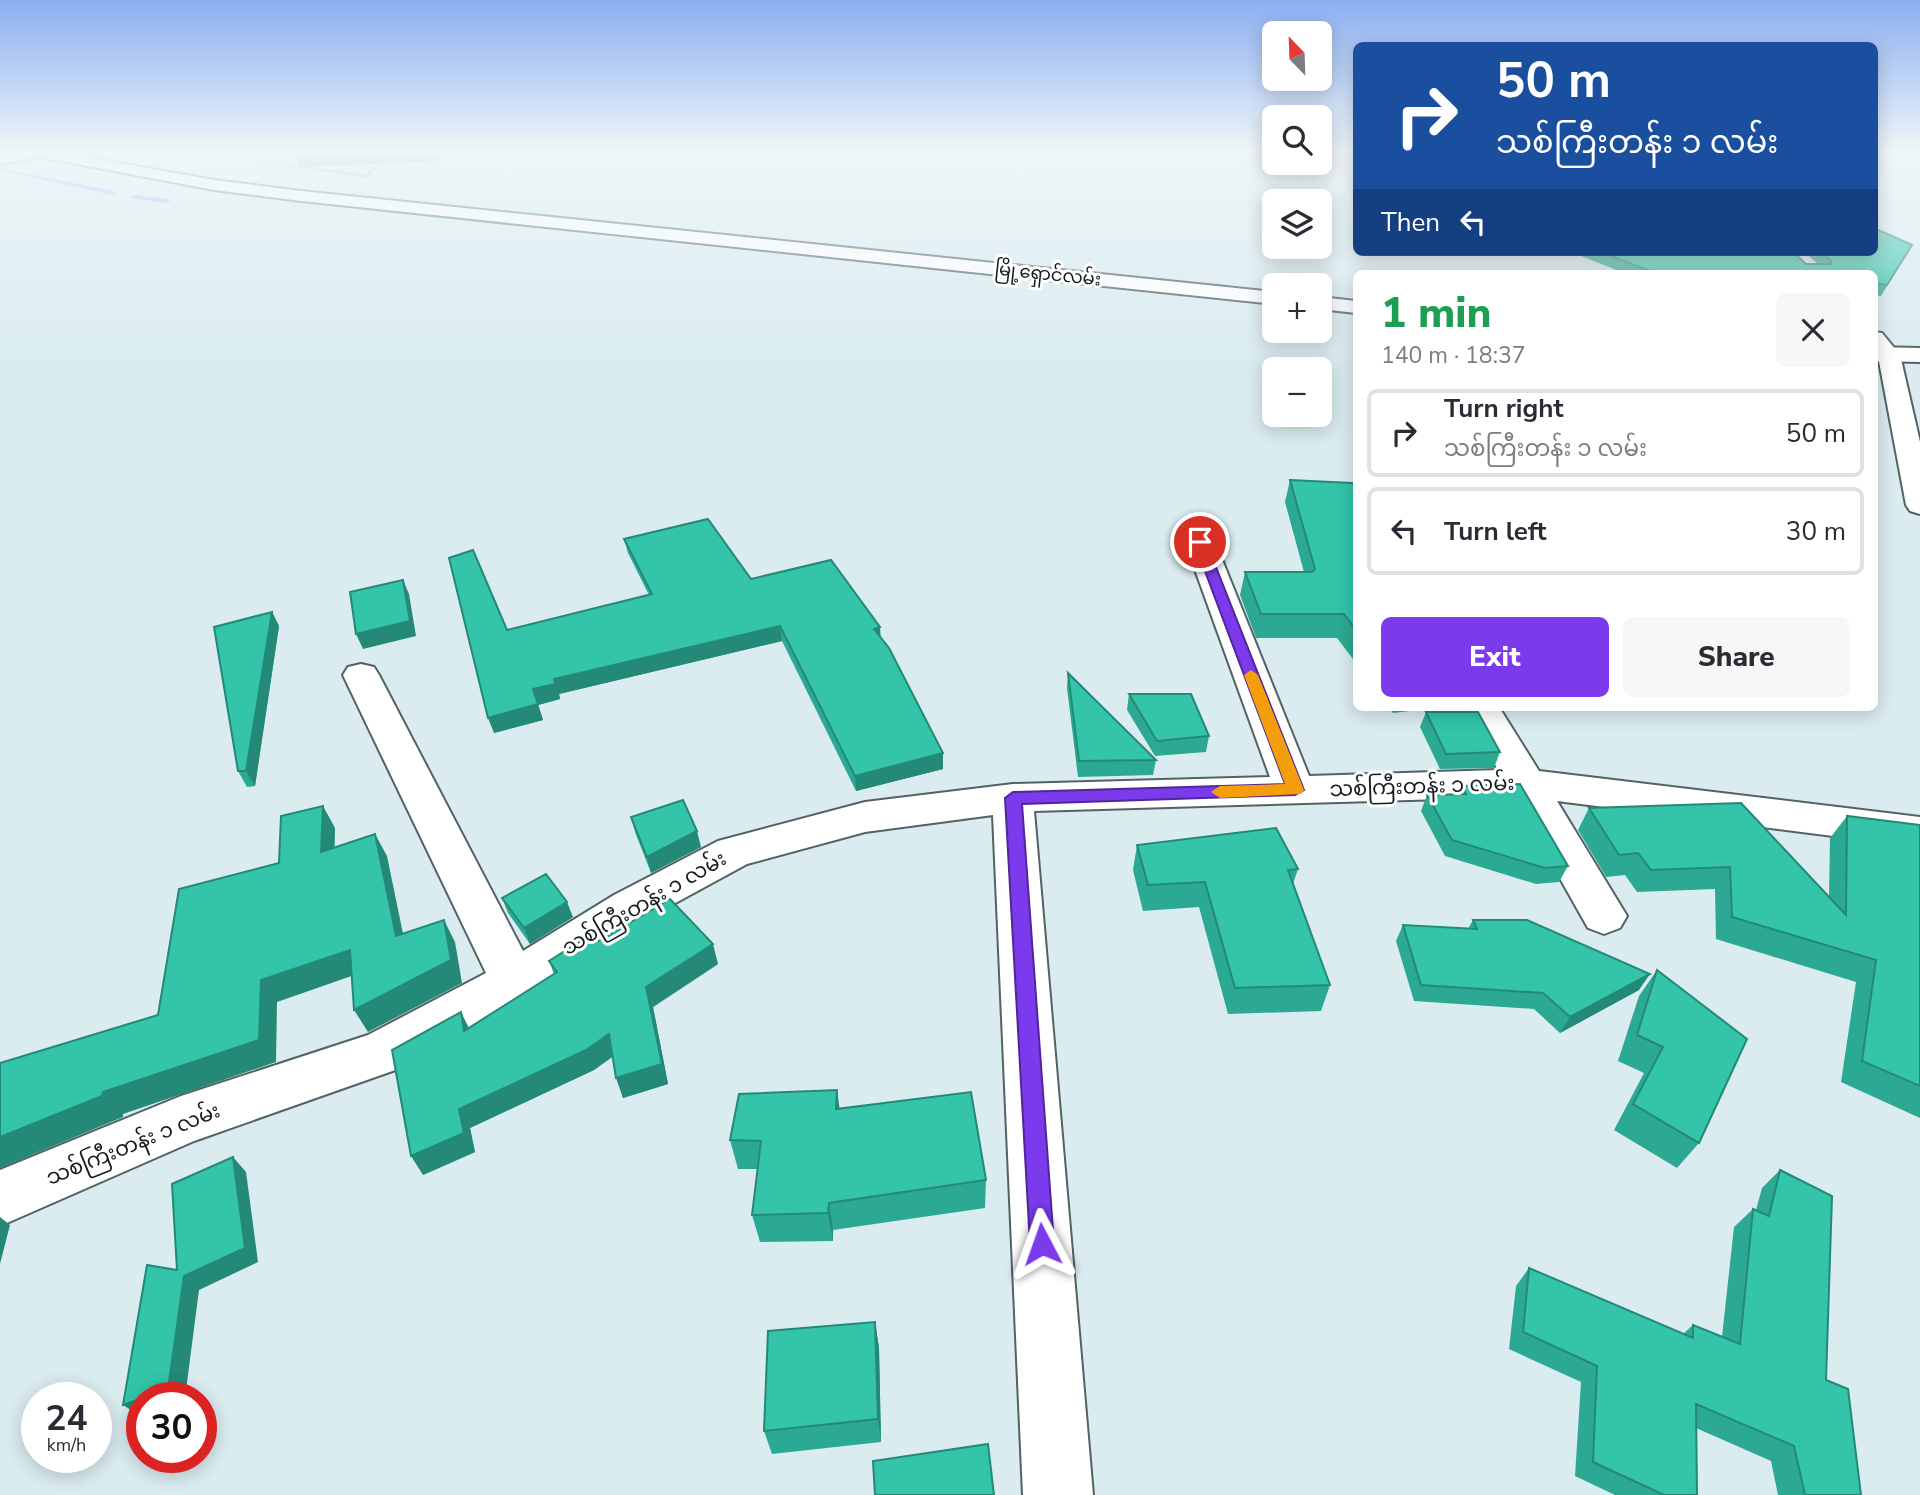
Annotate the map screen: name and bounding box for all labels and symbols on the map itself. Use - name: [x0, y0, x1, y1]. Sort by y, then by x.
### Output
- north arrow: [1262, 21, 1332, 91]
- street label: မြို့ရှောင်လမ်း: [993, 255, 1102, 294]
- pin: [1170, 512, 1230, 572]
- street label: သစ်ကြီးတန်း ၁ လမ်း: [1329, 767, 1515, 806]
- street label: သစ်ကြီးတန်း ၁ လမ်း: [556, 843, 733, 964]
- street label: သစ်ကြီးတန်း ၁ လမ်း: [41, 1094, 225, 1194]
- position arrow: [1005, 1207, 1079, 1281]
- speed limit sign: 30: [126, 1382, 217, 1473]

